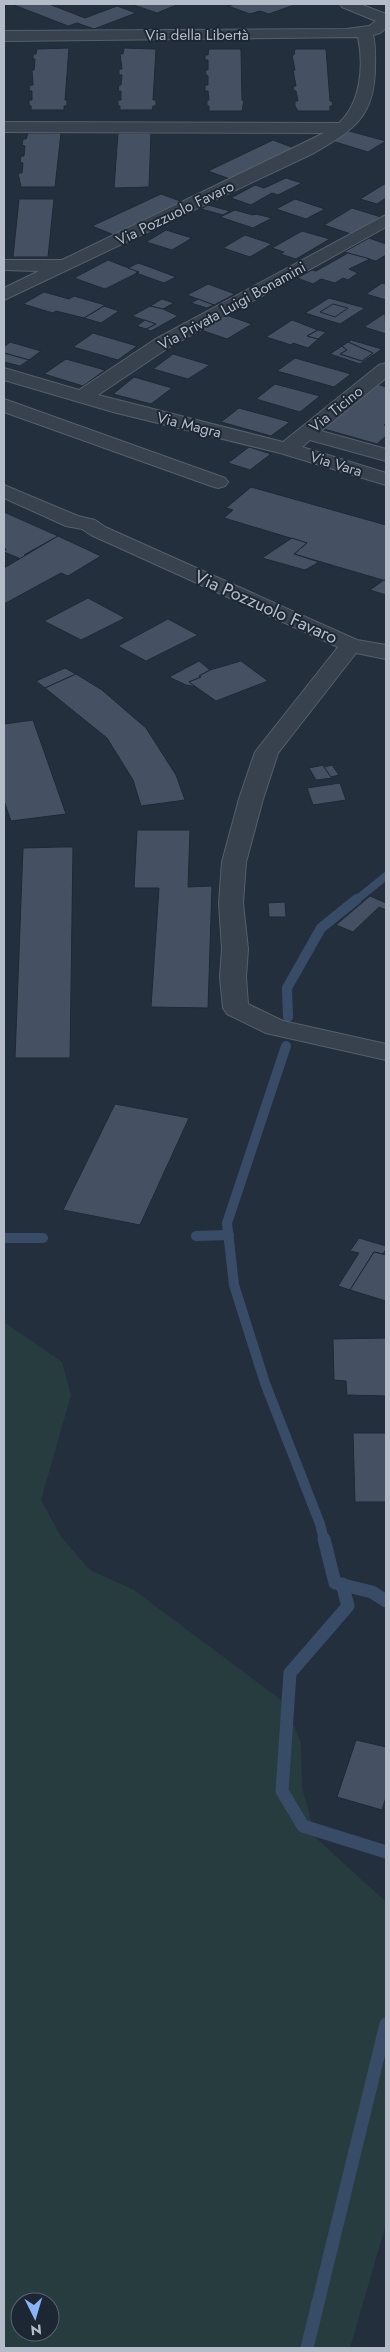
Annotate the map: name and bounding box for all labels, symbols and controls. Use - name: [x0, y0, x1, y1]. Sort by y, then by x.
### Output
- street label: Via della Libertà: [145, 24, 249, 46]
- street label: Via Pozzuolo Favaro: [112, 175, 238, 251]
- street label: Via Privata Luigi Bonamini: [154, 256, 310, 356]
- street label: Via Ticino: [304, 380, 368, 438]
- street label: Via Magra: [154, 406, 224, 444]
- street label: Via Vara: [307, 446, 365, 482]
- street label: Via Pozzuolo Favaro: [190, 564, 342, 650]
- north arrow: [10, 2292, 60, 2342]
- text: N: [30, 2320, 43, 2340]

